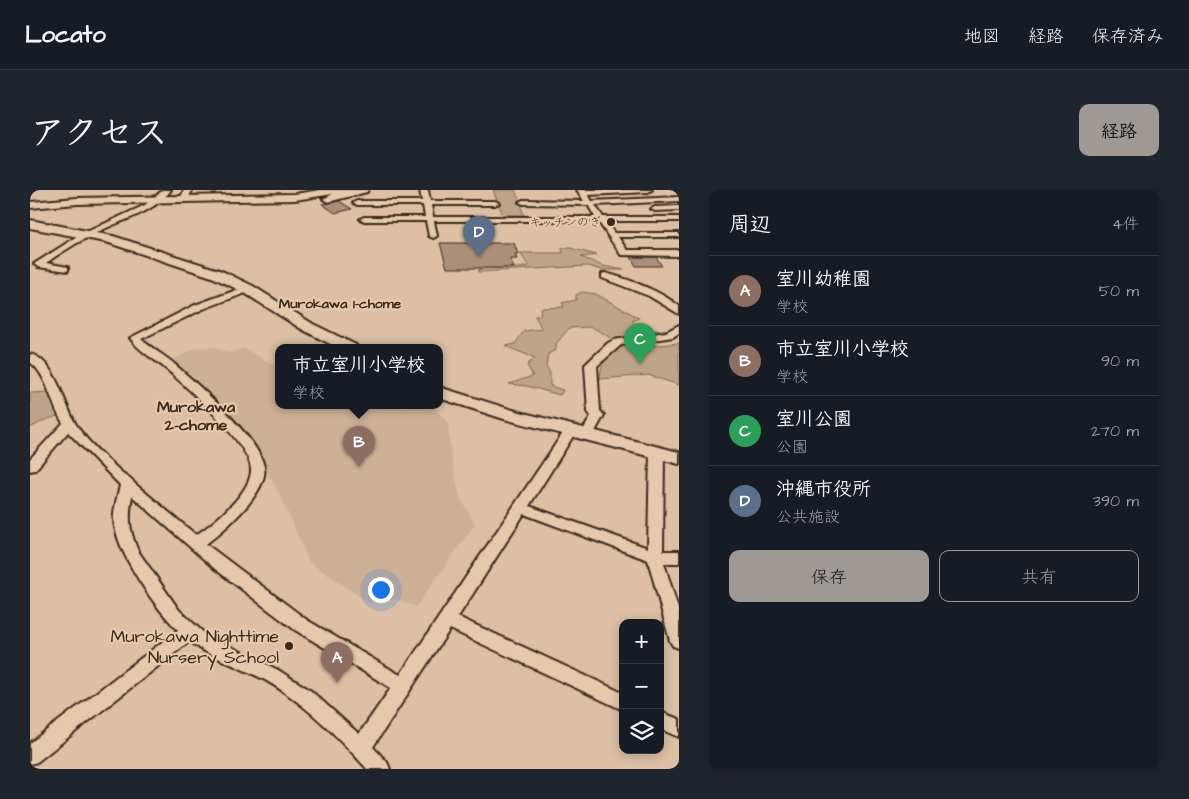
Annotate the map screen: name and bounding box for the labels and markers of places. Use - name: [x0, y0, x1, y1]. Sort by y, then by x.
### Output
- place label: キッチンのぎ: [529, 214, 601, 231]
- pin: D: [463, 216, 495, 257]
- marker: キッチンのぎ: [605, 216, 617, 228]
- pin: C: [624, 323, 656, 364]
- pin: B: [343, 426, 375, 467]
- place label: Murokawa Nighttime Nursery School: [111, 624, 279, 671]
- marker: Murokawa Nighttime Nursery School: [283, 640, 295, 652]
- pin: A: [321, 642, 353, 683]

